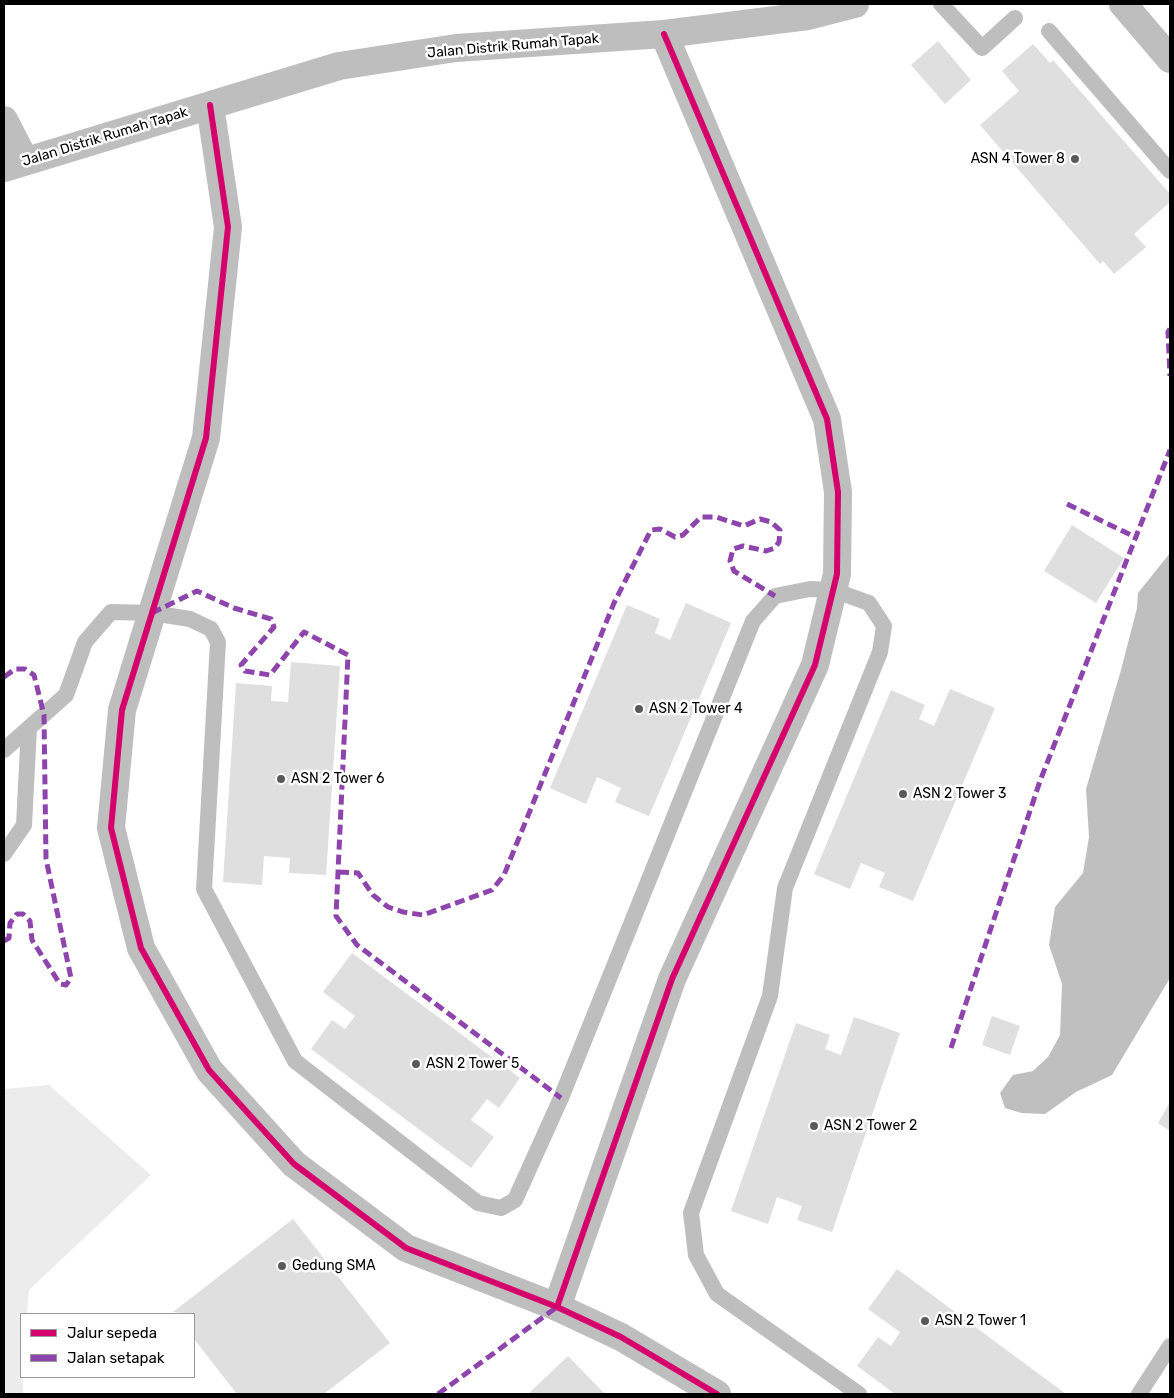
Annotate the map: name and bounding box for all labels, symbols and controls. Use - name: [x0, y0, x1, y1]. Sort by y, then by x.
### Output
- street label: Jalan Distrik Rumah Tapak: [427, 30, 599, 62]
- street label: Jalan Distrik Rumah Tapak: [20, 104, 190, 170]
- place label: ASN 4 Tower 8: [971, 151, 1065, 167]
- marker: ASN 4 Tower 8: [1069, 153, 1081, 165]
- place label: ASN 2 Tower 4: [649, 701, 743, 717]
- marker: ASN 2 Tower 4: [633, 703, 645, 715]
- place label: ASN 2 Tower 6: [291, 771, 384, 787]
- marker: ASN 2 Tower 6: [275, 773, 287, 785]
- place label: ASN 2 Tower 3: [913, 786, 1006, 802]
- marker: ASN 2 Tower 3: [897, 788, 909, 800]
- place label: ASN 2 Tower 5: [426, 1056, 519, 1072]
- marker: ASN 2 Tower 5: [410, 1058, 422, 1070]
- place label: ASN 2 Tower 2: [824, 1118, 917, 1134]
- marker: ASN 2 Tower 2: [808, 1120, 820, 1132]
- place label: Gedung SMA: [292, 1258, 376, 1274]
- marker: Gedung SMA: [276, 1260, 288, 1272]
- legend: [20, 1313, 195, 1378]
- place label: ASN 2 Tower 1: [935, 1313, 1026, 1329]
- marker: ASN 2 Tower 1: [919, 1315, 931, 1327]
- text: Jalur sepeda: [67, 1324, 157, 1342]
- text: Jalan setapak: [67, 1349, 165, 1367]

